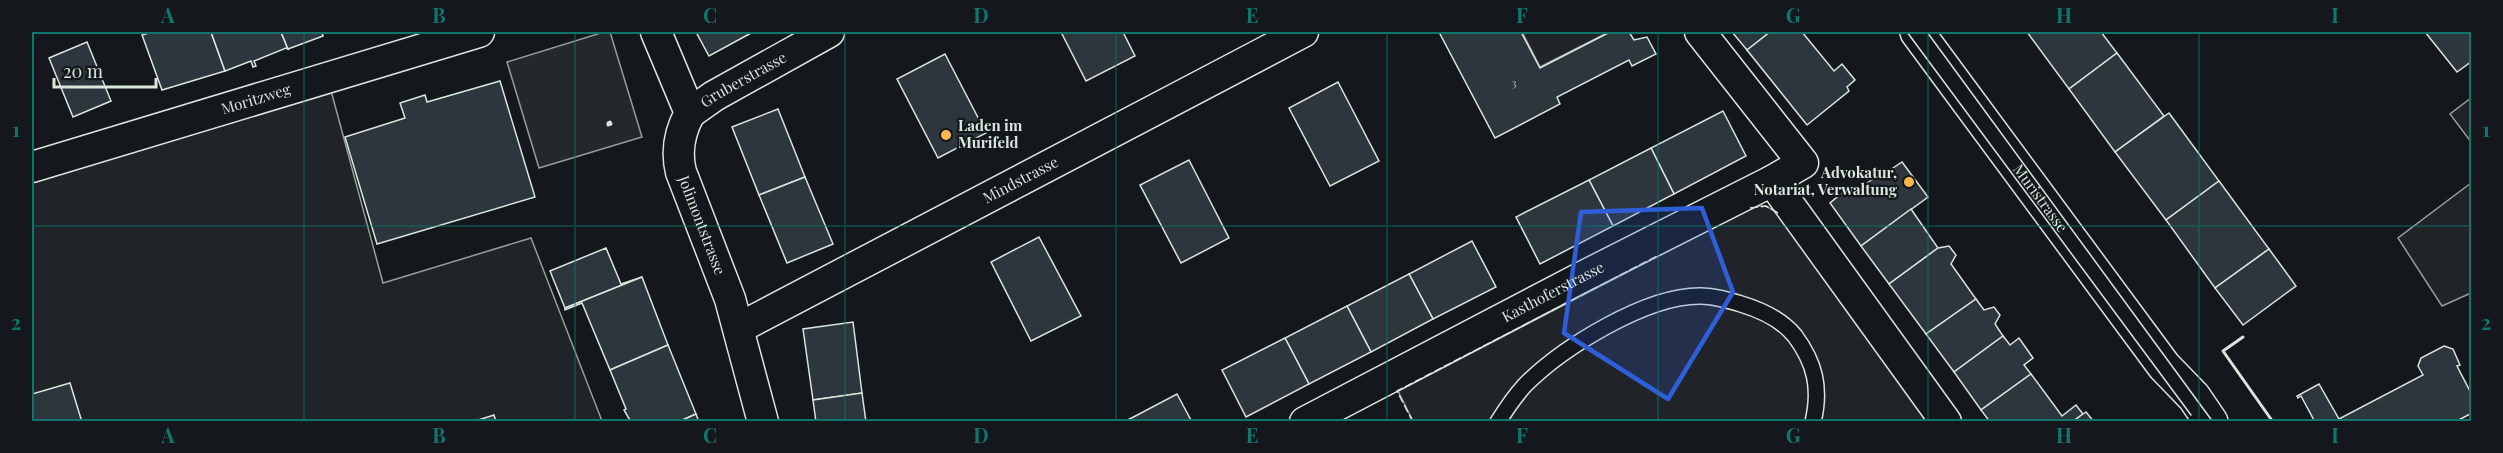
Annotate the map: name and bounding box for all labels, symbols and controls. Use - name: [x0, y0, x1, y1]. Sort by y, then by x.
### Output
- text: A: [160, 1, 175, 28]
- text: B: [432, 1, 446, 28]
- text: C: [703, 1, 717, 28]
- text: D: [973, 1, 989, 28]
- text: E: [1246, 1, 1258, 28]
- text: F: [1516, 1, 1528, 28]
- text: G: [1786, 1, 1801, 28]
- text: H: [2056, 1, 2072, 28]
- text: I: [2331, 1, 2339, 28]
- street label: Gruberstrasse: [696, 47, 790, 112]
- scale bar: [54, 51, 156, 89]
- text: 20 m: [63, 59, 103, 83]
- house number: 3: [1511, 74, 1517, 90]
- street label: Moritzweg: [219, 78, 293, 118]
- text: 1: [12, 115, 20, 142]
- place label: Laden im Murifeld: [958, 115, 1023, 152]
- text: 1: [2482, 115, 2490, 142]
- marker: Laden im Murifeld: [939, 128, 953, 142]
- street label: Mindstrasse: [979, 151, 1061, 207]
- street label: Muristrasse: [2009, 160, 2073, 236]
- place label: Advokatur, Notariat, Verwaltung: [1754, 162, 1898, 199]
- street label: Jolimontstrasse: [674, 172, 731, 277]
- marker: Advokatur, Notariat, Verwaltung: [1902, 175, 1916, 189]
- street label: Kasthoferstrasse: [1498, 257, 1607, 326]
- text: 2: [11, 308, 21, 335]
- text: 2: [2481, 308, 2491, 335]
- text: A: [160, 421, 175, 448]
- text: B: [432, 421, 446, 448]
- text: C: [703, 421, 717, 448]
- text: D: [973, 421, 989, 448]
- text: E: [1246, 421, 1258, 448]
- text: F: [1516, 421, 1528, 448]
- text: G: [1786, 421, 1801, 448]
- text: H: [2056, 421, 2072, 448]
- text: I: [2331, 421, 2339, 448]

